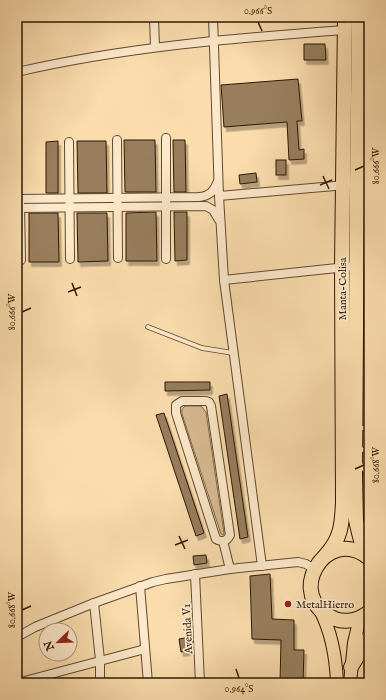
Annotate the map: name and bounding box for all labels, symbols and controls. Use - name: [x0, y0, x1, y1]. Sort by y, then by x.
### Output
- text: 0.966°S: [244, 5, 272, 18]
- text: 80.666°W: [370, 147, 383, 184]
- street label: Manta-Colisa: [336, 257, 350, 320]
- text: 80.666°W: [6, 293, 19, 330]
- text: 80.668°W: [370, 447, 383, 483]
- text: 80.668°W: [6, 592, 19, 628]
- place label: MetalHierro: [296, 598, 354, 612]
- marker: MetalHierro: [283, 599, 293, 609]
- street label: Avenida V1: [180, 604, 196, 655]
- north arrow: [38, 622, 78, 662]
- text: N: [41, 638, 58, 654]
- text: 0.964°S: [225, 683, 253, 696]

